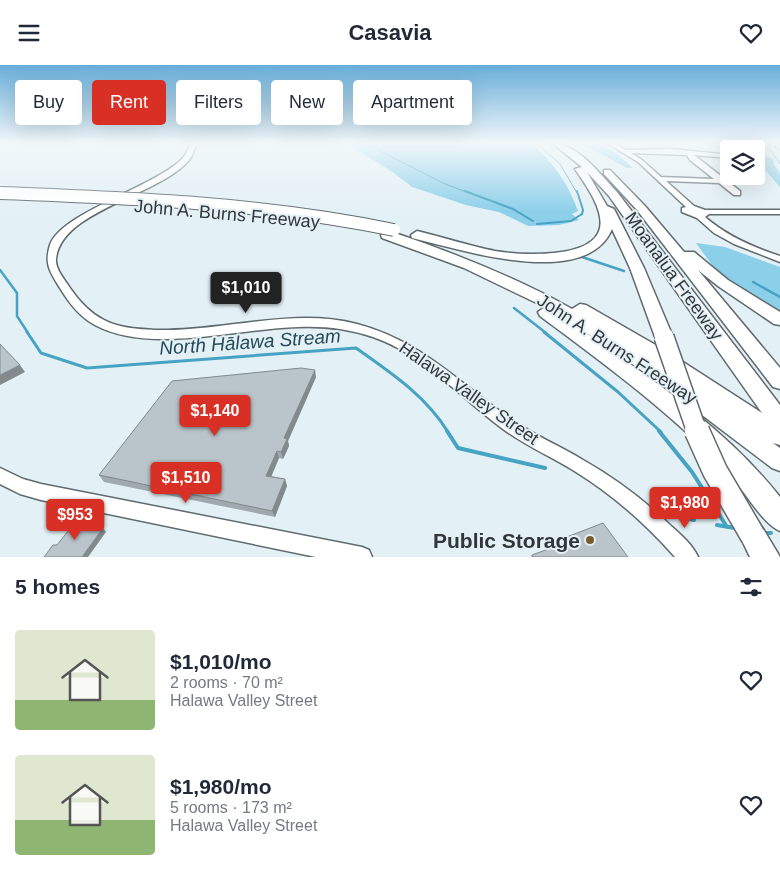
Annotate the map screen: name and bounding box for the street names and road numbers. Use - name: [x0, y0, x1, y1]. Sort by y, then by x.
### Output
- street label: John A. Burns Freeway: [133, 196, 321, 232]
- street label: Moanalua Freeway: [621, 208, 727, 344]
- street label: John A. Burns Freeway: [534, 290, 700, 408]
- street label: Halawa Valley Street: [395, 337, 543, 449]

